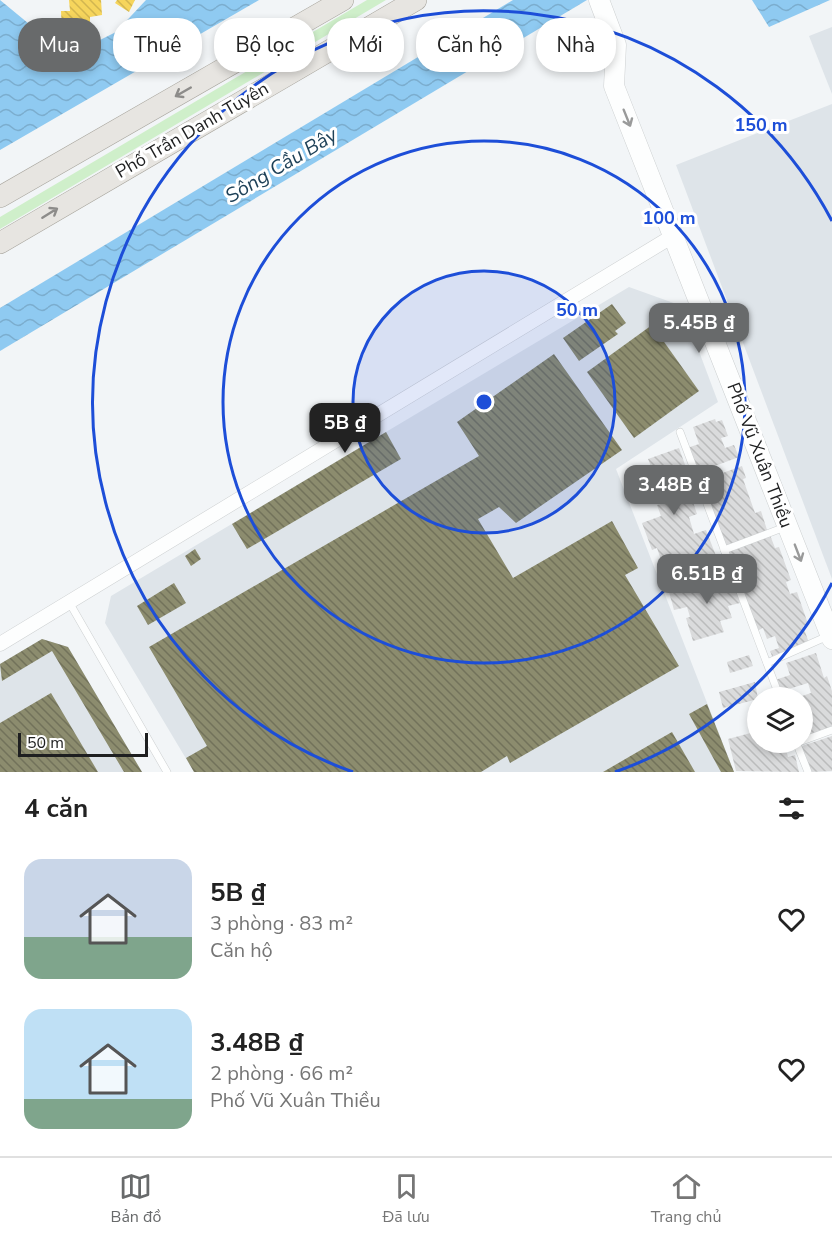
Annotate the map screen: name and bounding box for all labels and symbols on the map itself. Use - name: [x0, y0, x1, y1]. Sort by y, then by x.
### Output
- street label: Phố Trần Danh Tuyên: [111, 76, 273, 184]
- one-way arrow: [175, 86, 192, 98]
- one-way arrow: [622, 108, 633, 127]
- text: 150 m: [734, 113, 788, 137]
- water label: Sông Cầu Bây: [220, 121, 343, 209]
- one-way arrow: [41, 206, 58, 218]
- text: 100 m: [642, 206, 696, 230]
- text: 50 m: [556, 298, 598, 322]
- pin: 5.45B ₫: [644, 303, 754, 354]
- street label: Phố Vũ Xuân Thiều: [721, 379, 799, 531]
- centre of rings: [474, 392, 494, 412]
- pin: 5B ₫: [309, 403, 381, 454]
- pin: 3.48B ₫: [619, 465, 729, 516]
- one-way arrow: [793, 544, 804, 562]
- pin: 6.51B ₫: [652, 554, 762, 605]
- scale bar: [18, 730, 148, 758]

